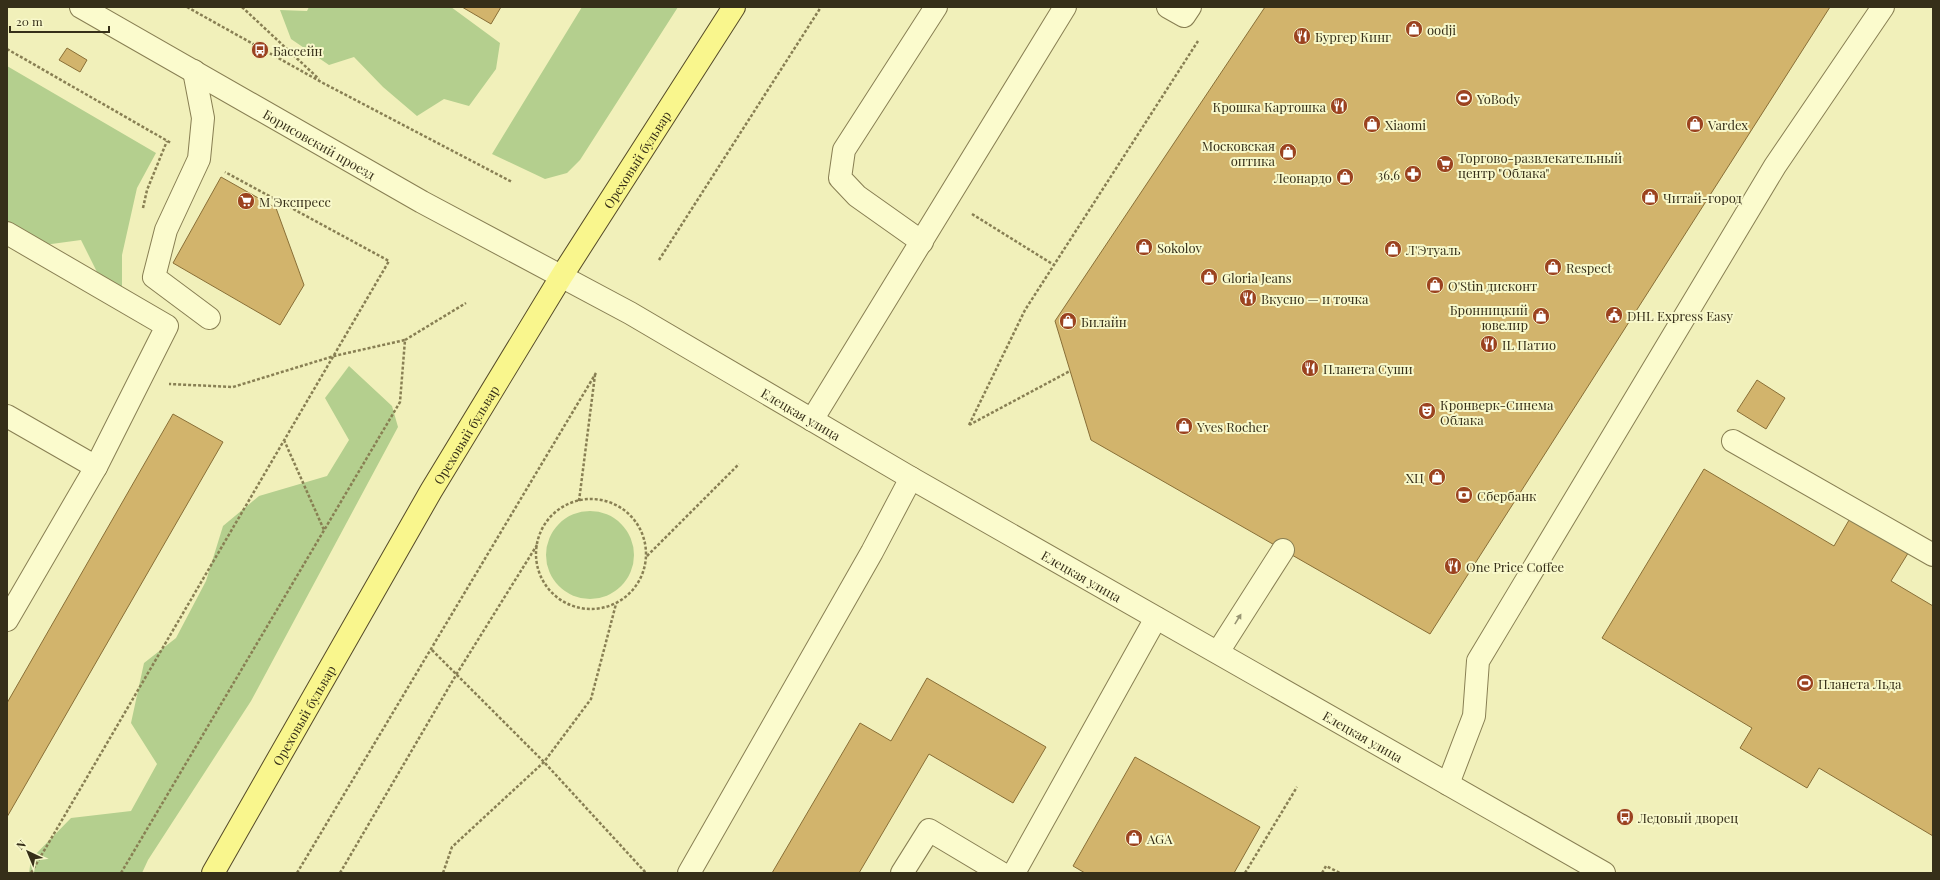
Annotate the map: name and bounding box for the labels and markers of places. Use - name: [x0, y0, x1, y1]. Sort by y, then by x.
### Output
- shop icon: oodji: [1404, 19, 1424, 39]
- place label: oodji: [1427, 21, 1456, 38]
- restaurant icon: Бургер Кинг: [1292, 26, 1312, 46]
- place label: Бургер Кинг: [1315, 28, 1391, 45]
- bus stop icon: Бассейн: [250, 40, 270, 60]
- place label: Бассейн: [273, 42, 323, 59]
- sports icon: YoBody: [1454, 88, 1474, 108]
- place label: YoBody: [1476, 90, 1520, 107]
- restaurant icon: Крошка Картошка: [1329, 96, 1349, 116]
- place label: Крошка Картошка: [1212, 98, 1327, 115]
- shop icon: Xiaomi: [1362, 114, 1382, 134]
- shop icon: Vardex: [1685, 114, 1705, 134]
- place label: Xiaomi: [1385, 116, 1426, 133]
- place label: Vardex: [1707, 116, 1748, 133]
- place label: Московская оптика: [1202, 137, 1276, 169]
- shop icon: Московская оптика: [1278, 142, 1298, 162]
- place label: Торгово-развлекательный центр "Облака": [1458, 149, 1622, 181]
- supermarket icon: Торгово-развлекательный центр "Облака": [1435, 154, 1455, 174]
- pharmacy icon: 36,6: [1403, 164, 1423, 184]
- place label: 36,6: [1377, 166, 1400, 183]
- shop icon: Леонардо: [1335, 167, 1355, 187]
- place label: Леонардо: [1273, 169, 1332, 186]
- shop icon: Читай-город: [1640, 187, 1660, 207]
- place label: Читай-город: [1663, 189, 1742, 206]
- supermarket icon: М Экспресс: [236, 191, 256, 211]
- place label: М Экспресс: [259, 193, 331, 210]
- shop icon: Sokolov: [1134, 237, 1154, 257]
- place label: Sokolov: [1157, 239, 1202, 256]
- shop icon: Л'Этуаль: [1383, 239, 1403, 259]
- place label: Л'Этуаль: [1405, 241, 1461, 258]
- shop icon: Respect: [1543, 257, 1563, 277]
- place label: Respect: [1566, 259, 1612, 276]
- shop icon: Gloria Jeans: [1199, 267, 1219, 287]
- place label: Gloria Jeans: [1222, 269, 1292, 286]
- shop icon: O'Stin дисконт: [1425, 275, 1445, 295]
- place label: O'Stin дисконт: [1448, 277, 1537, 294]
- restaurant icon: Вкусно — и точка: [1238, 288, 1258, 308]
- place label: Вкусно — и точка: [1261, 290, 1369, 307]
- place label: Бронницкий ювелир: [1450, 301, 1528, 333]
- public building icon: DHL Express Easy: [1604, 305, 1624, 325]
- shop icon: Бронницкий ювелир: [1531, 306, 1551, 326]
- place label: DHL Express Easy: [1627, 307, 1733, 324]
- shop icon: Билайн: [1058, 311, 1078, 331]
- place label: Билайн: [1081, 313, 1127, 330]
- restaurant icon: IL Патио: [1479, 334, 1499, 354]
- place label: IL Патио: [1502, 336, 1556, 353]
- restaurant icon: Планета Суши: [1300, 358, 1320, 378]
- place label: Планета Суши: [1323, 360, 1413, 377]
- place label: Кронверк-Синема Облака: [1440, 396, 1554, 428]
- theatre icon: Кронверк-Синема Облака: [1417, 401, 1437, 421]
- shop icon: Yves Rocher: [1174, 416, 1194, 436]
- place label: Yves Rocher: [1196, 418, 1268, 435]
- shop icon: ХЦ: [1427, 467, 1447, 487]
- place label: ХЦ: [1406, 469, 1424, 486]
- bank icon: Сбербанк: [1454, 485, 1474, 505]
- place label: Сбербанк: [1477, 487, 1537, 504]
- restaurant icon: One Price Coffee: [1443, 556, 1463, 576]
- place label: One Price Coffee: [1466, 558, 1564, 575]
- sports icon: Планета Льда: [1795, 673, 1815, 693]
- place label: Планета Льда: [1818, 675, 1902, 692]
- bus stop icon: Ледовый дворец: [1615, 807, 1635, 827]
- place label: Ледовый дворец: [1637, 809, 1738, 826]
- shop icon: AGA: [1124, 828, 1144, 848]
- place label: AGA: [1146, 830, 1173, 847]

